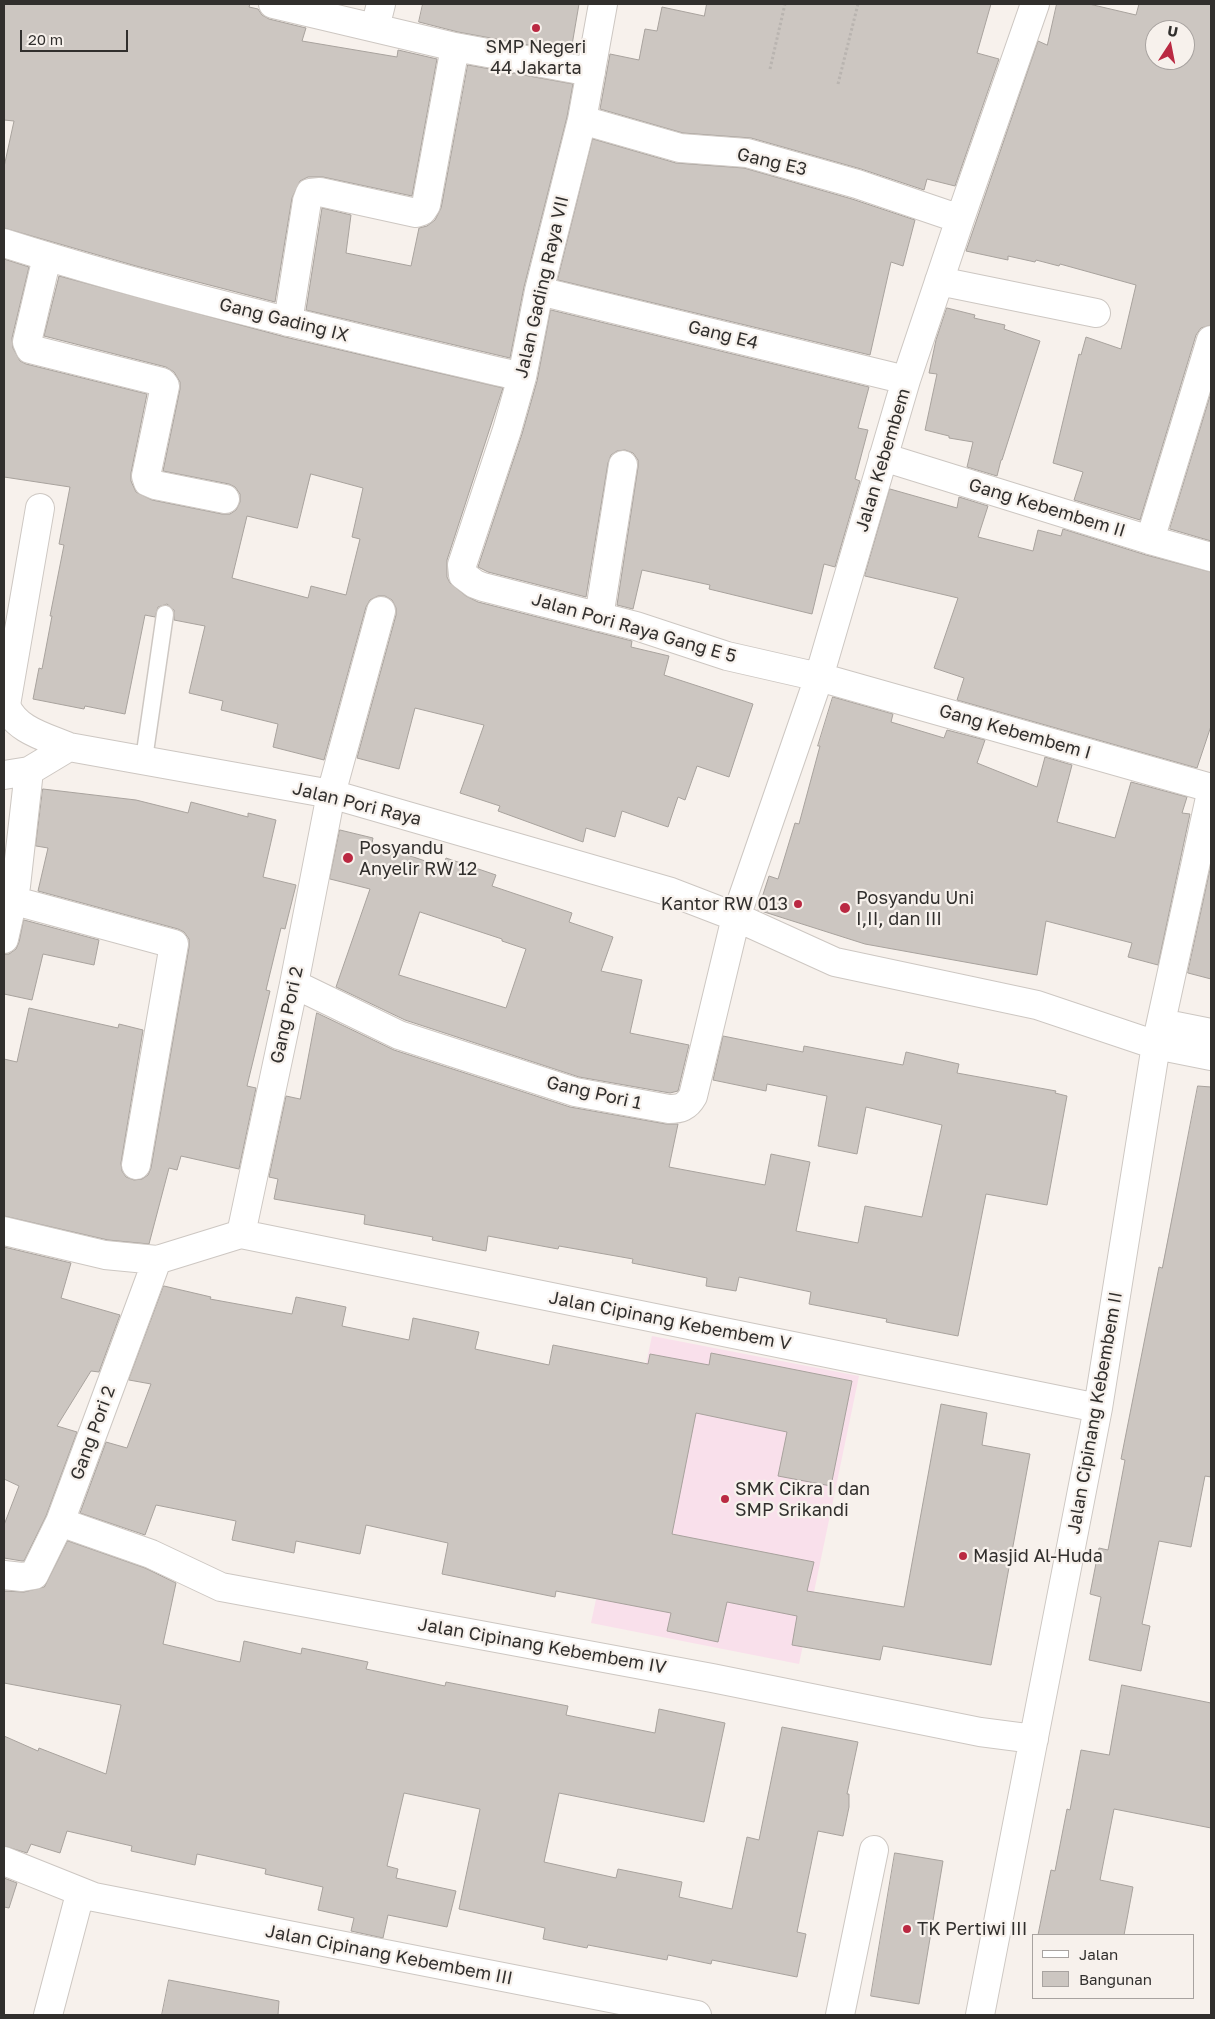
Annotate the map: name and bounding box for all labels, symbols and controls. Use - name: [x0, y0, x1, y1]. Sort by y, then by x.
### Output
- scale bar: [22, 20, 130, 52]
- north arrow: [1145, 20, 1195, 70]
- text: U: [1166, 21, 1179, 40]
- marker: SMP Negeri 44 Jakarta: [530, 22, 542, 34]
- text: 20 m: [28, 30, 63, 48]
- place label: SMP Negeri 44 Jakarta: [486, 36, 586, 78]
- street label: Gang E3: [735, 143, 809, 181]
- street label: Jalan Gading Raya VII: [511, 194, 573, 380]
- street label: Gang Gading IX: [217, 294, 351, 346]
- street label: Gang E4: [686, 316, 760, 354]
- street label: Jalan Kebembem: [851, 386, 915, 534]
- street label: Gang Kebembem II: [966, 474, 1128, 542]
- street label: Jalan Pori Raya Gang E 5: [529, 588, 739, 668]
- street label: Gang Kebembem I: [937, 700, 1093, 764]
- street label: Jalan Pori Raya: [290, 778, 424, 830]
- place label: Posyandu Anyelir RW 12: [359, 837, 477, 880]
- marker: Posyandu Anyelir RW 12: [341, 851, 355, 865]
- place label: Posyandu Uni I,II, dan III: [856, 887, 974, 930]
- place label: Kantor RW 013: [661, 893, 788, 915]
- marker: Kantor RW 013: [792, 898, 804, 910]
- marker: Posyandu Uni I,II, dan III: [838, 901, 852, 915]
- street label: Gang Pori 2: [266, 964, 308, 1066]
- street label: Gang Pori 1: [544, 1072, 644, 1114]
- street label: Jalan Cipinang Kebembem V: [547, 1287, 793, 1355]
- street label: Jalan Cipinang Kebembem II: [1063, 1290, 1127, 1536]
- street label: Gang Pori 2: [66, 1383, 120, 1483]
- place label: SMK Cikra I dan SMP Srikandi: [735, 1478, 870, 1520]
- marker: SMK Cikra I dan SMP Srikandi: [719, 1493, 731, 1505]
- place label: Masjid Al-Huda: [973, 1545, 1103, 1567]
- marker: Masjid Al-Huda: [957, 1550, 969, 1562]
- street label: Jalan Cipinang Kebembem IV: [416, 1613, 668, 1679]
- place label: TK Pertiwi III: [917, 1918, 1027, 1940]
- street label: Jalan Cipinang Kebembem III: [264, 1920, 514, 1990]
- marker: TK Pertiwi III: [901, 1923, 913, 1935]
- legend: [1032, 1934, 1195, 1999]
- text: Jalan: [1079, 1945, 1118, 1963]
- text: Bangunan: [1079, 1970, 1152, 1988]

